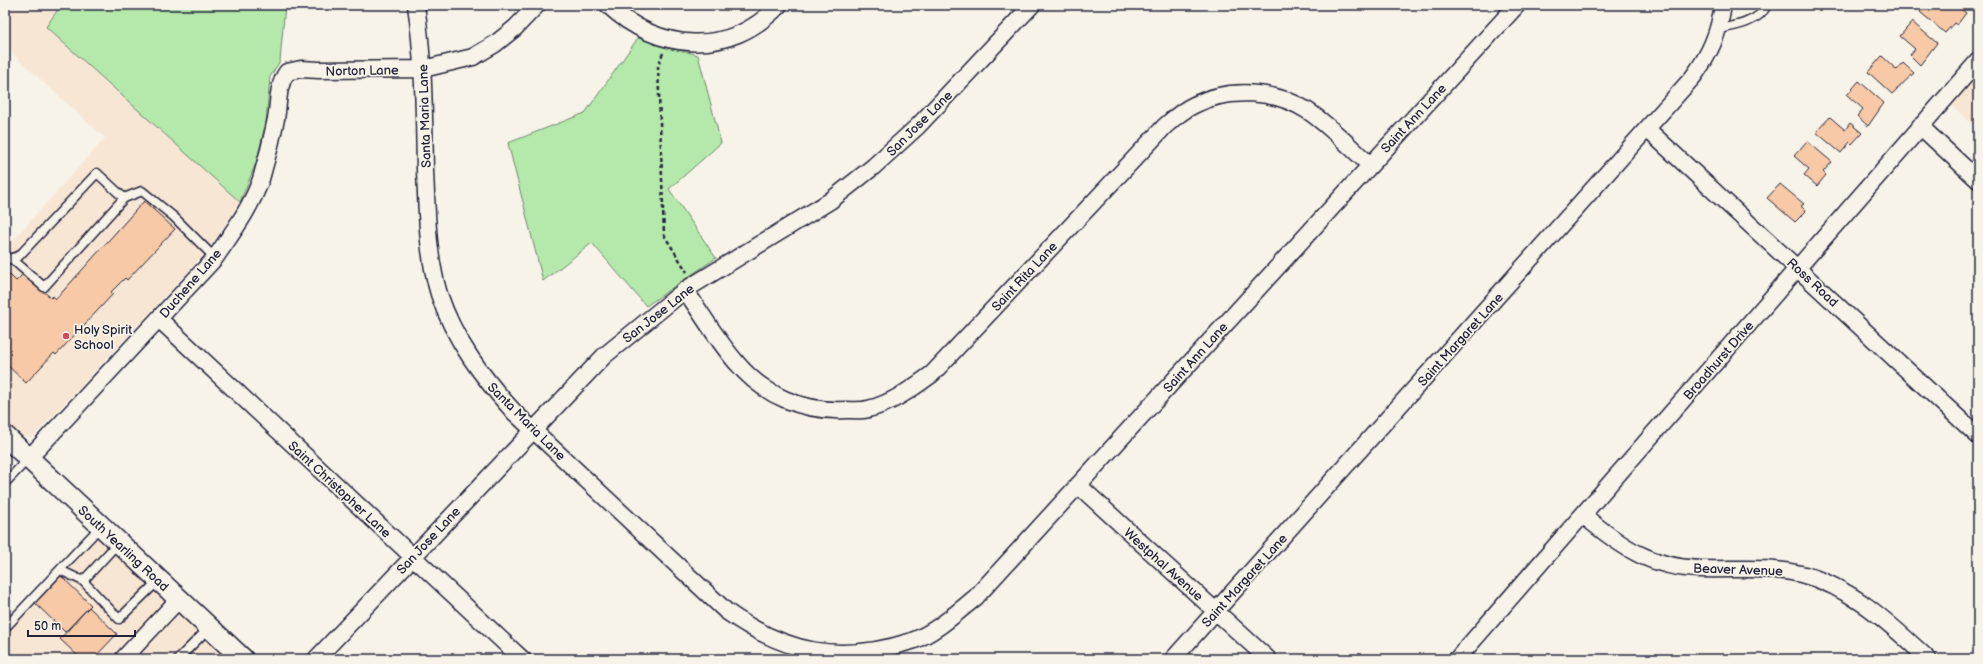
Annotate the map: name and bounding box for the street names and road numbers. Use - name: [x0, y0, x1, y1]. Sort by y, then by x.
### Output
- street label: Norton Lane: [325, 62, 399, 80]
- street label: Santa Maria Lane: [415, 64, 435, 168]
- street label: Saint Ann Lane: [1378, 81, 1450, 157]
- street label: San Jose Lane: [883, 87, 956, 160]
- street label: Saint Rita Lane: [988, 238, 1061, 315]
- street label: Duchene Lane: [156, 246, 225, 322]
- street label: Ross Road: [1783, 255, 1841, 311]
- street label: San Jose Lane: [620, 281, 698, 347]
- street label: Saint Margaret Lane: [1415, 289, 1507, 390]
- street label: Broadhurst Drive: [1680, 318, 1757, 403]
- street label: Saint Ann Lane: [1160, 319, 1232, 396]
- street label: Santa Maria Lane: [484, 379, 569, 464]
- street label: Saint Christopher Lane: [285, 438, 394, 542]
- street label: South Yearling Road: [75, 503, 172, 595]
- street label: San Jose Lane: [393, 503, 464, 578]
- street label: Westphal Avenue: [1120, 525, 1207, 605]
- street label: Saint Margaret Lane: [1199, 530, 1291, 631]
- street label: Beaver Avenue: [1693, 560, 1783, 580]

